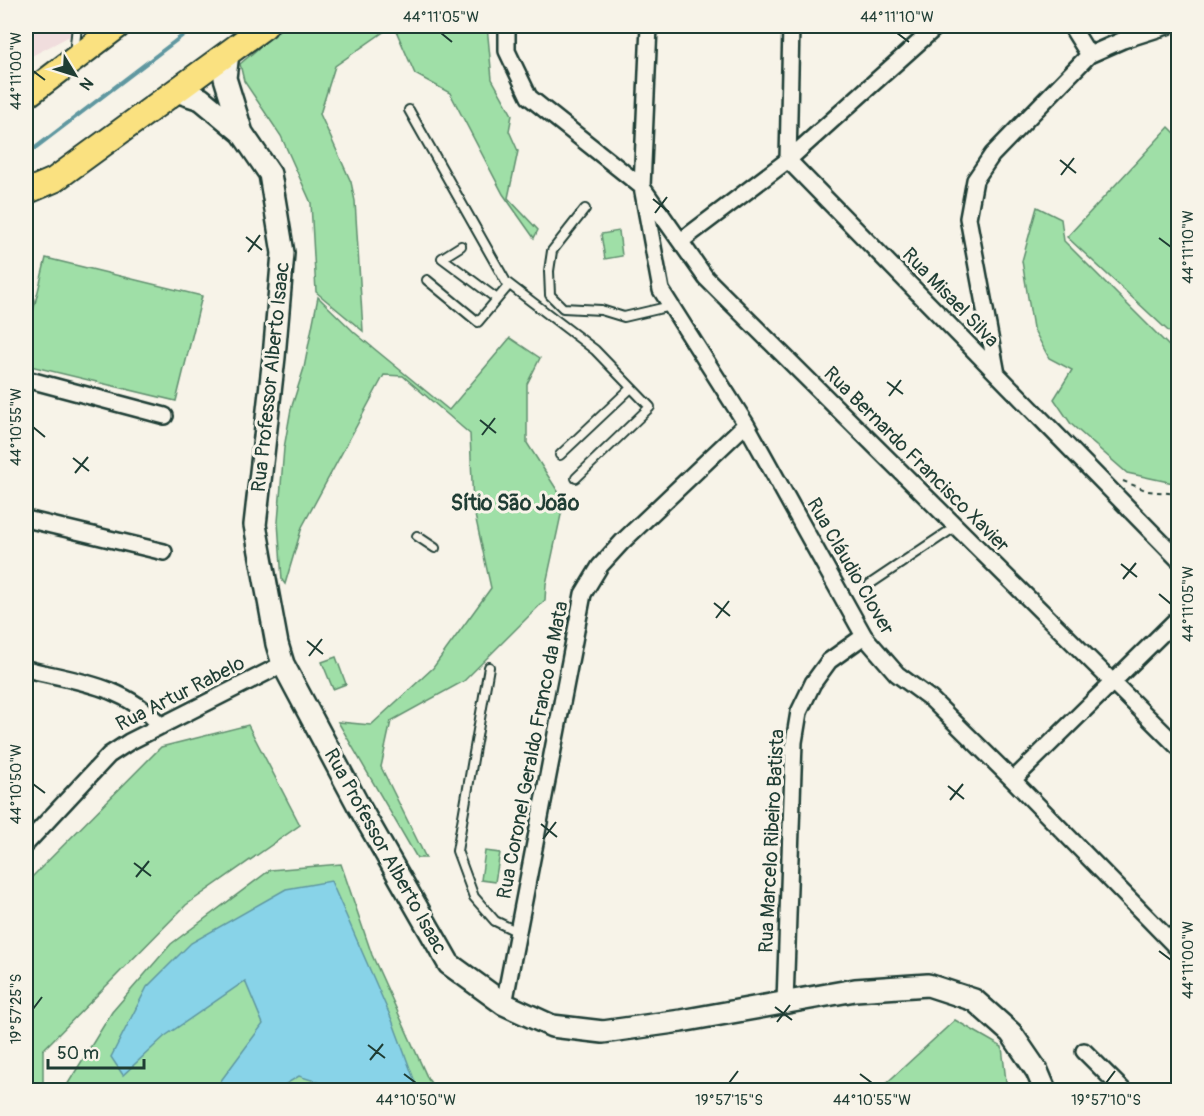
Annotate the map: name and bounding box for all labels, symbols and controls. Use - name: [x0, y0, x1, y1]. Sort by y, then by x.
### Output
- text: 44°11'05"W: [403, 8, 479, 27]
- text: 44°11'10"W: [860, 8, 934, 27]
- text: 44°11'00"W: [7, 32, 26, 110]
- north arrow: [45, 45, 105, 105]
- text: N: [75, 73, 97, 94]
- text: 44°11'10"W: [1179, 210, 1198, 284]
- street label: Rua Misael Silva: [897, 242, 1004, 352]
- street label: Rua Professor Alberto Isaac: [246, 261, 295, 493]
- street label: Rua Bernardo Francisco Xavier: [818, 361, 1015, 558]
- text: 44°10'55"W: [7, 388, 26, 466]
- district label: Sítio São João: [451, 490, 580, 517]
- street label: Rua Cláudio Clover: [801, 493, 900, 639]
- text: 44°11'05"W: [1179, 566, 1198, 642]
- street label: Rua Coronel Geraldo Franco da Mata: [491, 599, 574, 901]
- street label: Rua Artur Rabelo: [112, 650, 249, 737]
- street label: Rua Marcelo Ribeiro Batista: [753, 728, 790, 954]
- text: 44°10'50"W: [7, 744, 26, 824]
- street label: Rua Professor Alberto Isaac: [319, 744, 453, 958]
- text: 44°11'00"W: [1179, 921, 1198, 999]
- text: 19°57'25"S: [7, 974, 26, 1044]
- scale bar: [48, 1032, 144, 1070]
- text: 50 m: [57, 1042, 99, 1065]
- text: 44°10'50"W: [376, 1091, 456, 1110]
- text: 19°57'15"S: [695, 1091, 763, 1110]
- text: 44°10'55"W: [833, 1091, 911, 1110]
- text: 19°57'10"S: [1071, 1091, 1141, 1110]

